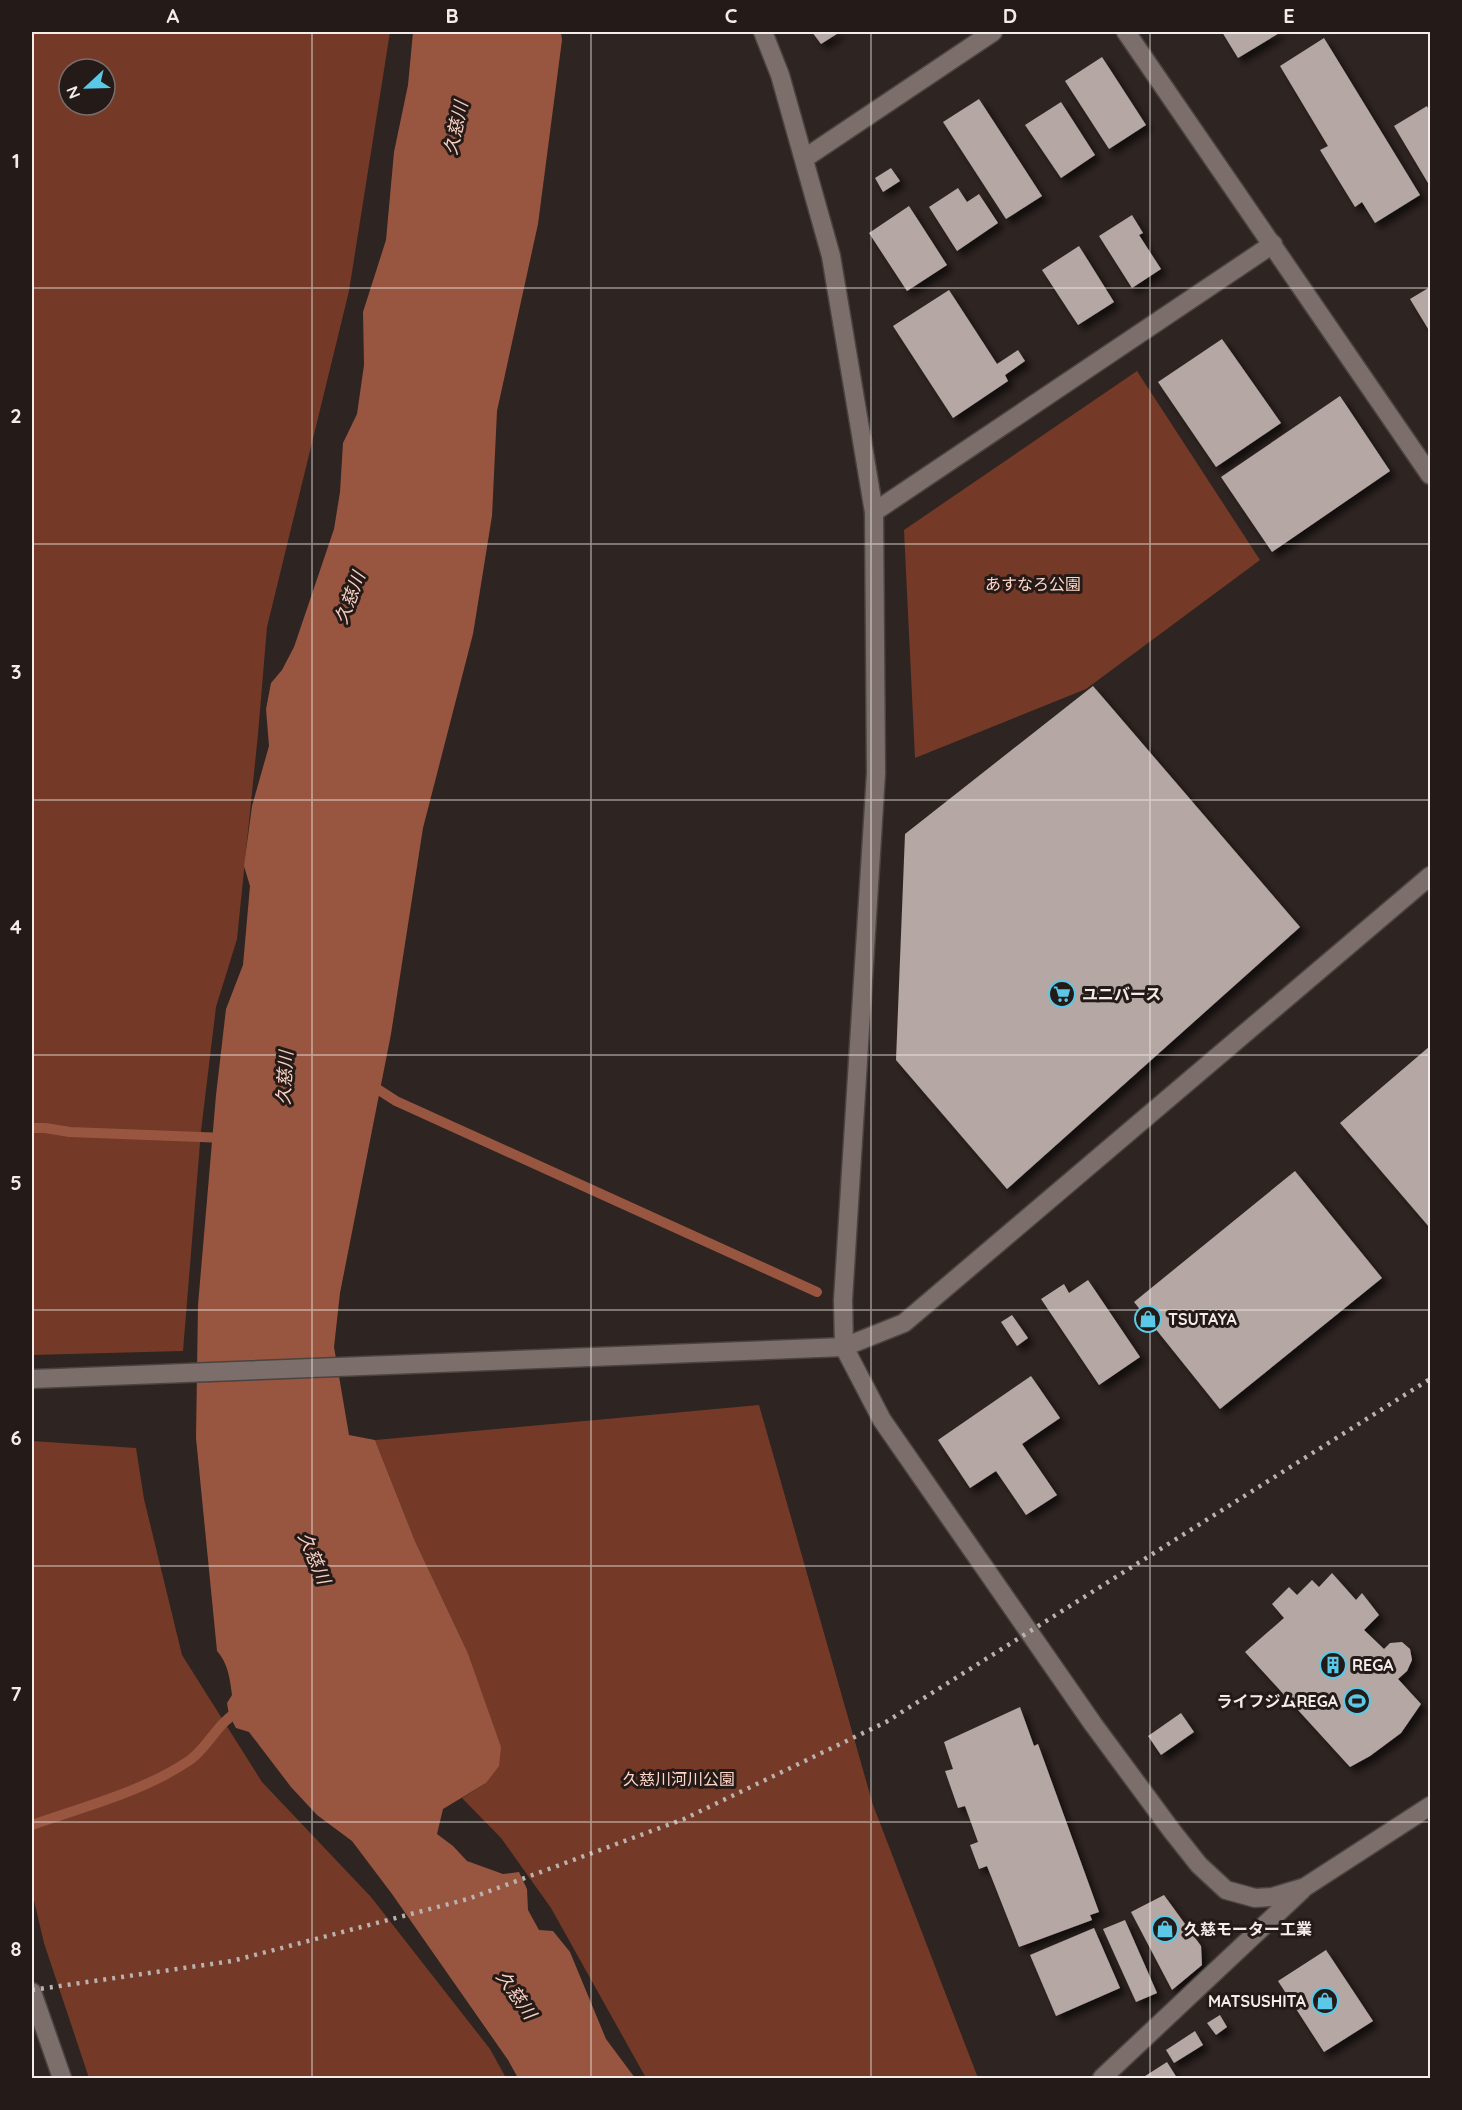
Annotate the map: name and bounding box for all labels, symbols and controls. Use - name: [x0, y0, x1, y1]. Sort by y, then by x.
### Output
- text: A: [167, 3, 180, 28]
- text: B: [445, 3, 459, 28]
- text: C: [725, 3, 738, 28]
- text: D: [1003, 3, 1017, 28]
- text: E: [1283, 3, 1295, 28]
- north arrow: [57, 57, 117, 117]
- text: N: [62, 83, 85, 102]
- water label: 久慈川: [439, 97, 473, 157]
- text: 1: [12, 148, 20, 173]
- text: 2: [10, 403, 22, 428]
- water label: 久慈川: [329, 567, 371, 627]
- park label: あすなろ公園: [985, 574, 1081, 594]
- text: 3: [11, 659, 21, 684]
- text: 4: [10, 914, 22, 939]
- supermarket icon: ユニバース: [1047, 979, 1077, 1009]
- place label: ユニバース: [1082, 984, 1161, 1004]
- water label: 久慈川: [272, 1048, 298, 1106]
- text: 5: [10, 1170, 22, 1195]
- shop icon: TSUTAYA: [1133, 1304, 1163, 1334]
- place label: TSUTAYA: [1168, 1309, 1237, 1329]
- text: 6: [10, 1425, 22, 1450]
- water label: 久慈川: [293, 1528, 336, 1589]
- building icon: REGA: [1318, 1650, 1348, 1680]
- place label: REGA: [1352, 1655, 1394, 1675]
- text: 7: [11, 1681, 22, 1706]
- sports icon: ライフジムREGA: [1342, 1686, 1372, 1716]
- place label: ライフジムREGA: [1216, 1691, 1339, 1711]
- park label: 久慈川河川公園: [623, 1769, 735, 1789]
- shop icon: 久慈モーター工業: [1150, 1914, 1180, 1944]
- place label: 久慈モーター工業: [1184, 1919, 1312, 1939]
- text: 8: [11, 1936, 22, 1961]
- water label: 久慈川: [492, 1966, 542, 2025]
- shop icon: MATSUSHITA: [1310, 1986, 1340, 2016]
- place label: MATSUSHITA: [1208, 1991, 1307, 2011]

